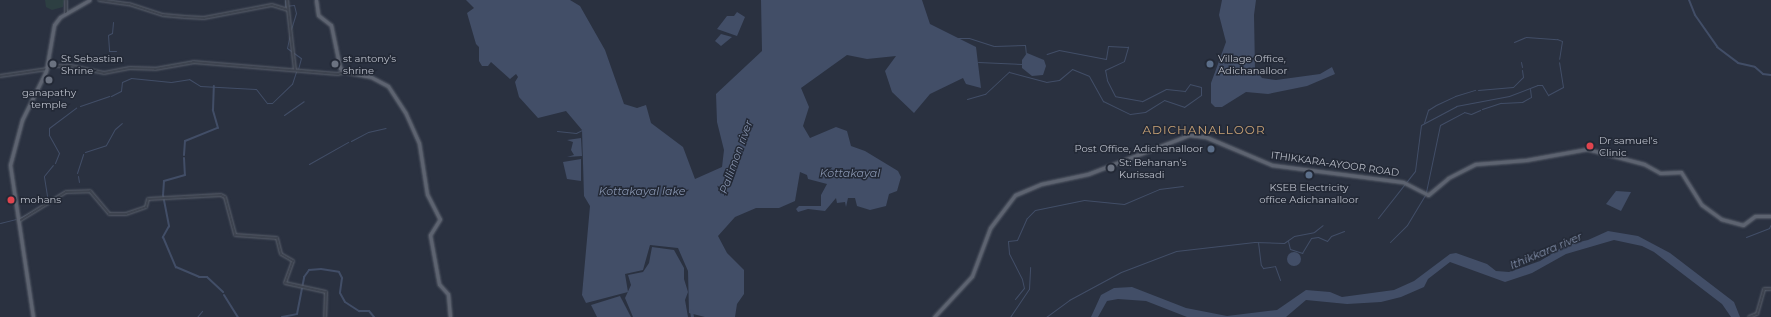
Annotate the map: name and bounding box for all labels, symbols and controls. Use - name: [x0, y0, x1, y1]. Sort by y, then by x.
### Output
- place label: St Sebastian Shrine: [61, 52, 123, 76]
- place label: st antony's shrine: [343, 52, 396, 76]
- place label: Village Office, Adichanalloor: [1218, 52, 1287, 76]
- marker: St Sebastian Shrine: [48, 59, 58, 69]
- marker: st antony's shrine: [330, 59, 340, 69]
- marker: Village Office, Adichanalloor: [1205, 59, 1215, 69]
- marker: ganapathy temple: [44, 75, 54, 85]
- place label: ganapathy temple: [22, 86, 76, 110]
- water label: Pallimon river: [717, 119, 755, 195]
- district label: ADICHANALLOOR: [1142, 123, 1266, 137]
- place label: Dr samuel's Clinic: [1599, 134, 1658, 158]
- marker: Dr samuel's Clinic: [1584, 140, 1596, 152]
- place label: Post Office, Adichanalloor: [1075, 143, 1203, 155]
- marker: Post Office, Adichanalloor: [1206, 144, 1216, 154]
- street label: ITHIKKARA-AYOOR ROAD: [1270, 149, 1400, 179]
- place label: St: Behanan's Kurissadi: [1119, 156, 1187, 180]
- marker: St: Behanan's Kurissadi: [1106, 163, 1116, 173]
- water label: Kottakayal: [820, 166, 880, 180]
- marker: KSEB Electricity office Adichanalloor: [1304, 170, 1314, 180]
- place label: KSEB Electricity office Adichanalloor: [1259, 181, 1359, 204]
- water label: Kottakayal lake: [599, 184, 685, 198]
- marker: mohans: [5, 194, 17, 206]
- place label: mohans: [20, 194, 61, 206]
- water label: Ithikkara river: [1508, 230, 1584, 272]

